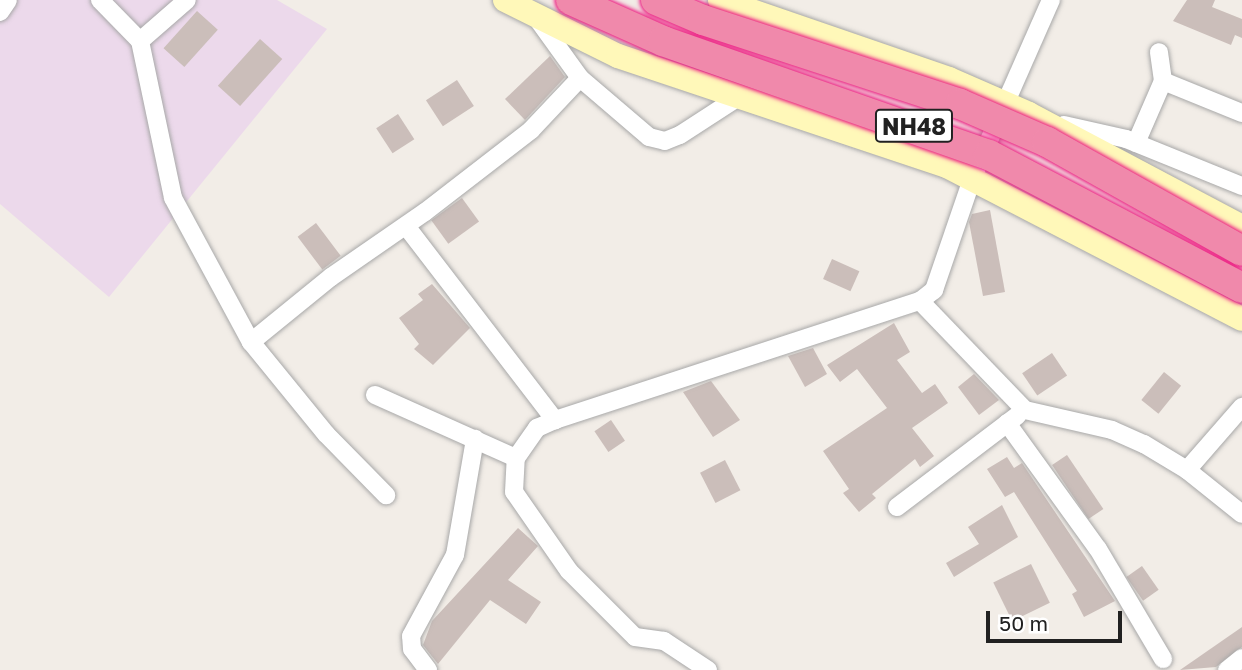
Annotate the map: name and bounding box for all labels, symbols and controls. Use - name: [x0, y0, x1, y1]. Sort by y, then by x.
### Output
- road number: NH48: [874, 106, 954, 146]
- scale bar: [990, 596, 1126, 640]
- text: 50 m: [999, 610, 1048, 636]

